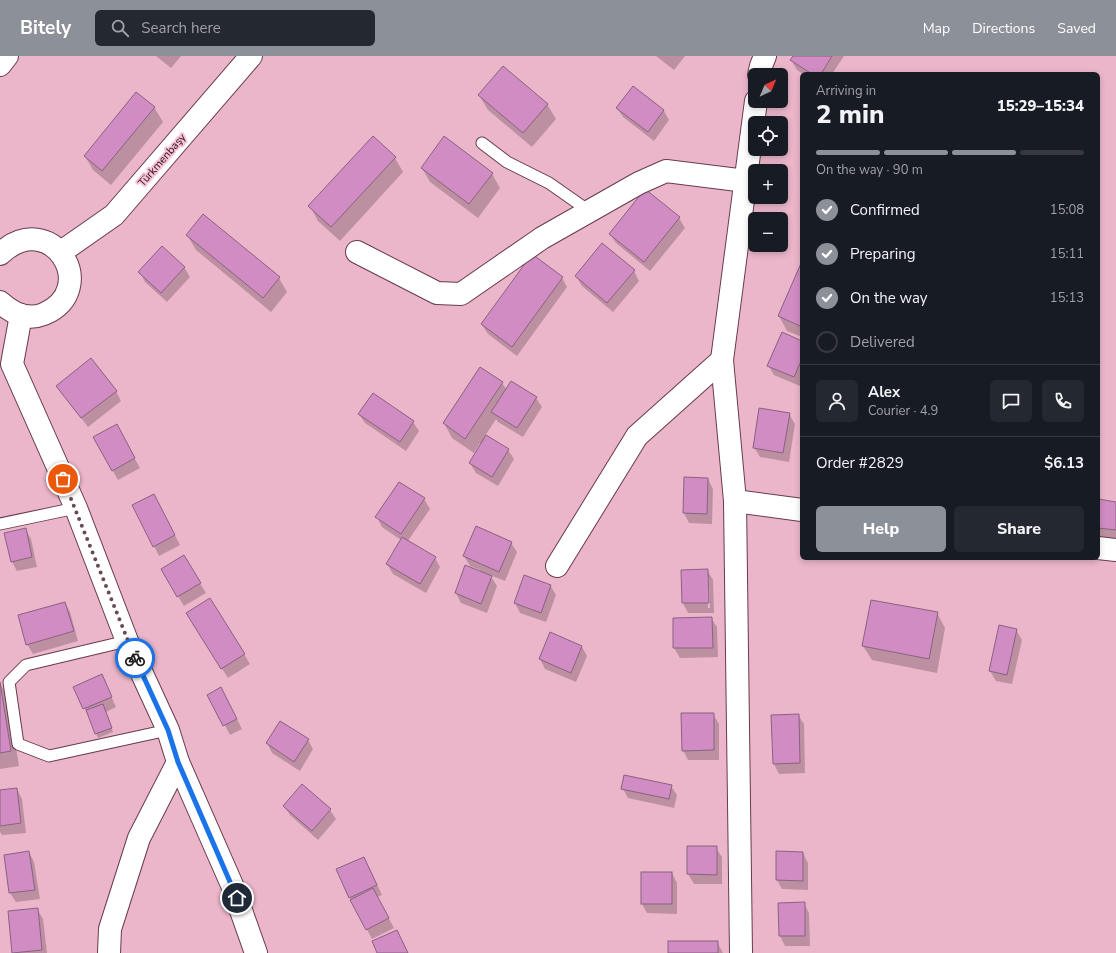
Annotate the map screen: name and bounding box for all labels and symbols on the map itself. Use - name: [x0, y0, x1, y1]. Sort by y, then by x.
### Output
- north arrow: [748, 68, 788, 108]
- street label: Türkmenbaşy: [135, 130, 190, 190]
- pin: [46, 462, 80, 496]
- courier: [115, 638, 155, 678]
- pin: [220, 881, 254, 915]

